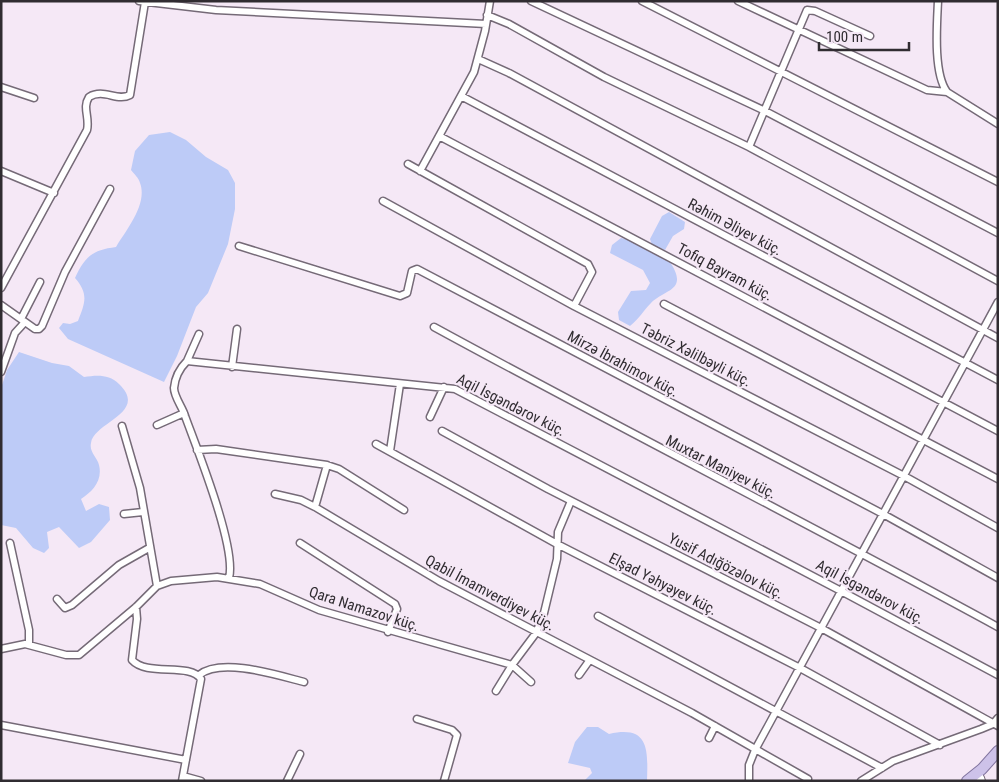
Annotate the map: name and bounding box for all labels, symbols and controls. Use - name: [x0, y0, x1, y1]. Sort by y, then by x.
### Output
- scale bar: [819, 20, 909, 52]
- text: 100 m: [826, 28, 863, 46]
- street label: Rəhim Əliyev küç.: [685, 195, 785, 259]
- street label: Tofiq Bayram küç.: [674, 239, 776, 305]
- street label: Təbriz Xəlilbəyli küç.: [638, 319, 754, 391]
- street label: Mirzə İbrahimov küç.: [564, 327, 682, 401]
- street label: Aqil İsgəndərov küç.: [454, 370, 568, 440]
- street label: Muxtar Maniyev küç.: [663, 431, 779, 503]
- street label: Yusif Adığözəlov küç.: [665, 529, 787, 603]
- street label: Elşad Yəhyəyev küç.: [606, 549, 720, 619]
- street label: Qabil İmamverdiyev küç.: [422, 551, 558, 635]
- street label: Aqil İsgəndərov küç.: [813, 556, 927, 628]
- street label: Qara Namazov küç.: [307, 583, 421, 635]

